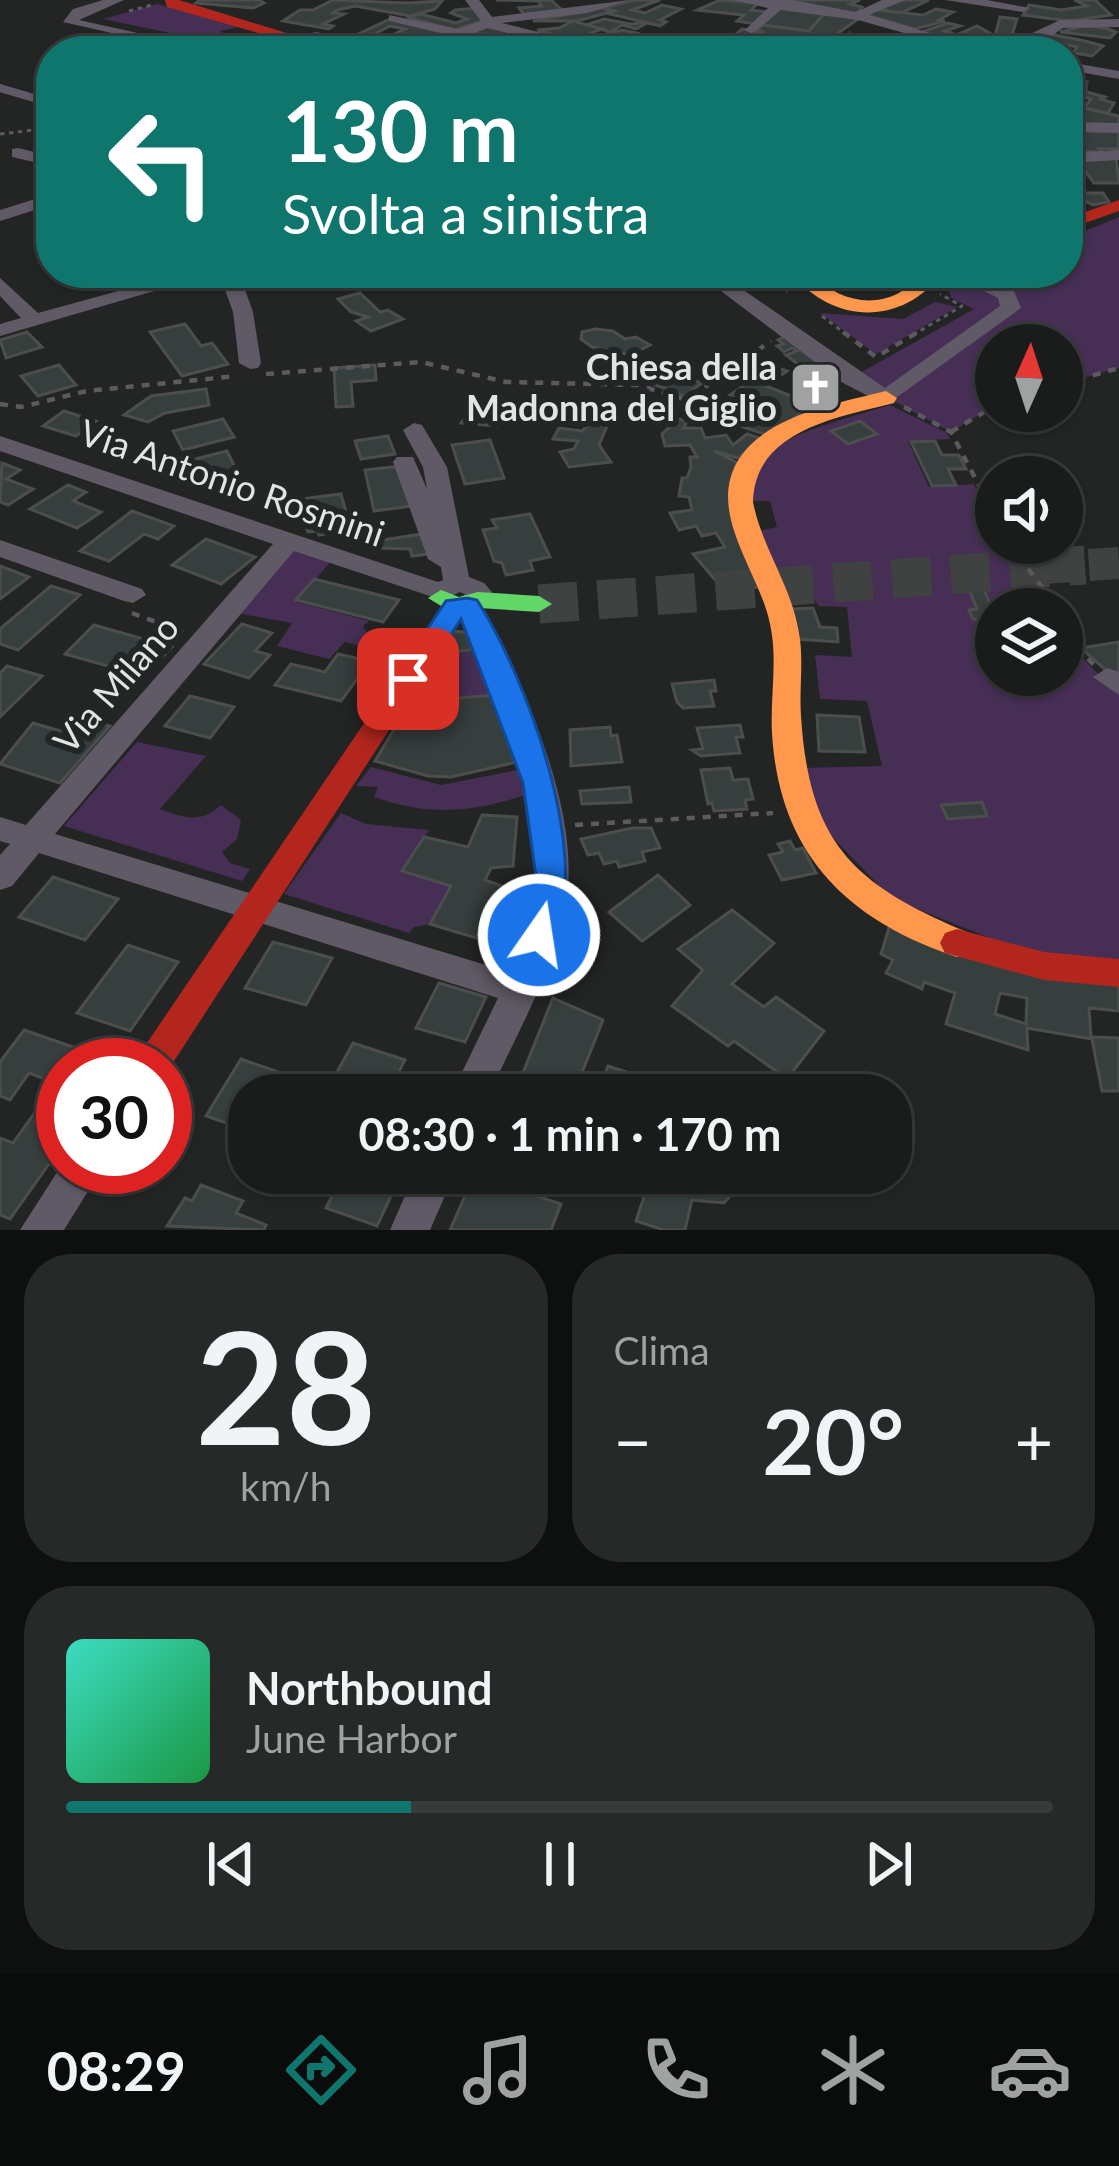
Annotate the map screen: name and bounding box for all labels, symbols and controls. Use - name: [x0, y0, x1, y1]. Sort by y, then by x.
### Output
- text: 130 m: [282, 79, 519, 180]
- icon: left: [84, 84, 240, 240]
- text: Svolta a sinistra: [282, 181, 649, 246]
- north arrow: [975, 324, 1083, 432]
- map controls: [975, 324, 1083, 696]
- place label: Chiesa della Madonna del Giglio: [466, 344, 777, 429]
- church icon: Chiesa della Madonna del Giglio: [788, 360, 844, 416]
- street label: Via Antonio Rosmini: [74, 409, 390, 555]
- button: sound: [975, 456, 1083, 564]
- button: layers: [975, 588, 1083, 696]
- street label: Via Milano: [43, 605, 187, 761]
- pin: [357, 628, 459, 730]
- icon: arrive: [375, 646, 441, 712]
- position arrow: [476, 872, 602, 998]
- speed limit sign: 30: [36, 1038, 192, 1194]
- text: 08:30 · 1 min · 170 m: [359, 1107, 781, 1161]
- text: 28: [195, 1291, 376, 1478]
- text: Clima: [614, 1327, 710, 1373]
- text: 20°: [762, 1386, 904, 1494]
- text: −: [614, 1401, 652, 1480]
- text: +: [1015, 1401, 1053, 1480]
- text: km/h: [240, 1463, 331, 1509]
- text: Northbound: [246, 1661, 492, 1715]
- text: June Harbor: [246, 1715, 457, 1761]
- icon: previous: [198, 1831, 264, 1897]
- icon: pause: [527, 1831, 593, 1897]
- icon: next: [856, 1831, 922, 1897]
- icon: directions: [279, 2028, 363, 2112]
- icon: music: [456, 2028, 540, 2112]
- icon: phone: [634, 2028, 718, 2112]
- icon: climate: [811, 2028, 895, 2112]
- icon: car: [988, 2028, 1072, 2112]
- text: 08:29: [47, 2038, 186, 2103]

